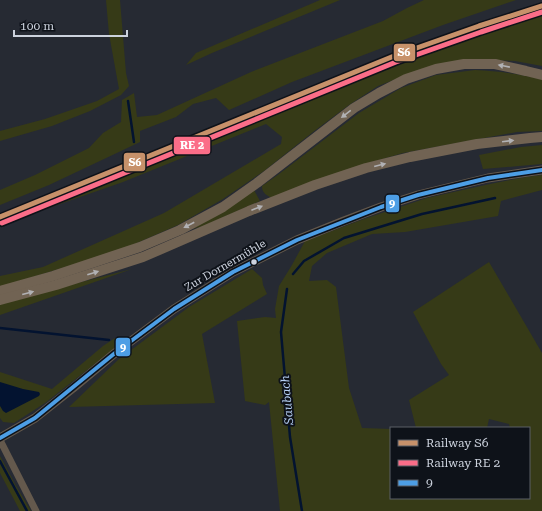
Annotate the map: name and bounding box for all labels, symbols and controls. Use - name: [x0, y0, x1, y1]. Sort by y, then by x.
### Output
- scale bar: [14, 12, 127, 38]
- text: 100 m: [20, 19, 54, 33]
- line badge: S6: [393, 43, 416, 62]
- text: S6: [397, 46, 411, 59]
- one-way arrow: [498, 63, 510, 69]
- one-way arrow: [340, 110, 351, 119]
- line badge: RE 2: [173, 136, 211, 155]
- one-way arrow: [502, 138, 514, 144]
- text: RE 2: [180, 139, 204, 152]
- line badge: S6: [123, 152, 146, 172]
- text: S6: [128, 156, 142, 169]
- one-way arrow: [374, 162, 386, 168]
- line badge: 9: [385, 194, 400, 213]
- text: 9: [389, 197, 395, 210]
- one-way arrow: [252, 204, 264, 210]
- one-way arrow: [183, 222, 194, 229]
- street label: Zur Dornermühle: [182, 237, 268, 294]
- unlabelled marker: [249, 257, 259, 267]
- one-way arrow: [88, 270, 100, 276]
- one-way arrow: [22, 289, 34, 295]
- line badge: 9: [115, 337, 131, 357]
- text: 9: [120, 341, 126, 354]
- water label: Saubach: [278, 375, 296, 426]
- legend: [390, 427, 530, 499]
- text: Railway S6: [426, 436, 489, 450]
- text: Railway RE 2: [426, 456, 500, 470]
- text: 9: [426, 476, 433, 490]

